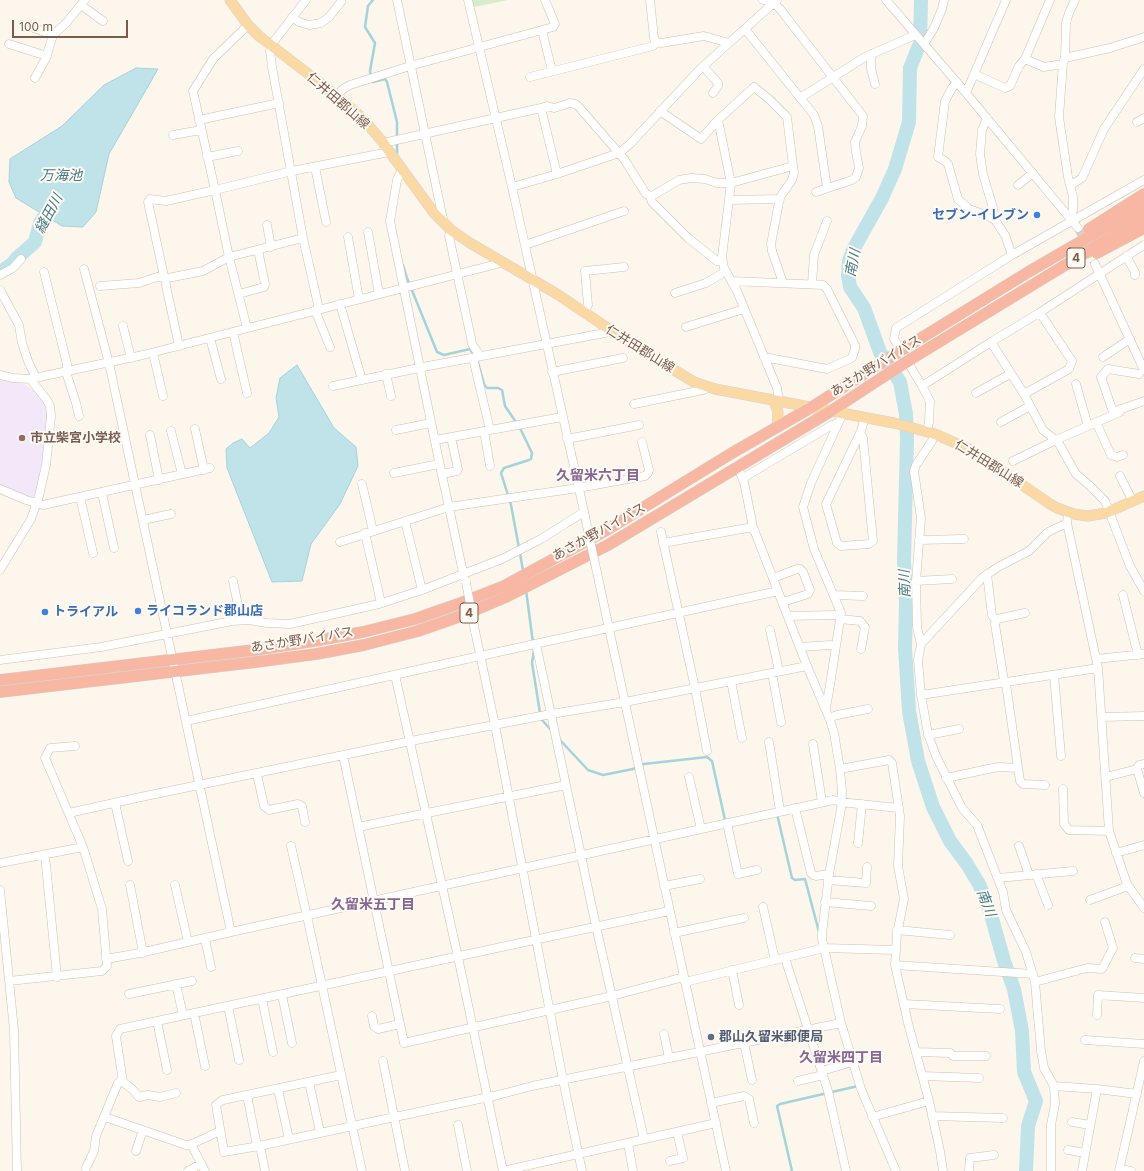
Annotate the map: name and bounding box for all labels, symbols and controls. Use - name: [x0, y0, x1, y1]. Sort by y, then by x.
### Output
- scale bar: [14, 12, 130, 38]
- text: 100 m: [19, 19, 53, 34]
- street label: 仁井田郡山線: [303, 70, 373, 132]
- water label: 万海池: [40, 168, 82, 184]
- water label: 縫田川: [32, 192, 66, 236]
- place label: セブン-イレブン: [932, 207, 1029, 223]
- marker: セブン-イレブン: [1032, 210, 1042, 220]
- water label: 南川: [842, 248, 864, 278]
- road number: 4: [1067, 248, 1085, 268]
- street label: 仁井田郡山線: [603, 322, 677, 376]
- street label: あさか野バイパス: [828, 332, 924, 400]
- place label: 市立柴宮小学校: [30, 430, 121, 446]
- marker: 市立柴宮小学校: [17, 433, 27, 443]
- street label: 仁井田郡山線: [952, 437, 1026, 491]
- district label: 久留米六丁目: [556, 468, 640, 484]
- street label: あさか野バイパス: [550, 500, 648, 564]
- water label: 南川: [896, 570, 914, 598]
- place label: ライコランド郡山店: [146, 603, 263, 619]
- road number: 4: [460, 603, 478, 623]
- place label: トライアル: [53, 604, 118, 620]
- marker: ライコランド郡山店: [133, 606, 143, 616]
- marker: トライアル: [40, 607, 50, 617]
- street label: あさか野バイパス: [249, 624, 355, 656]
- water label: 南川: [973, 887, 999, 919]
- district label: 久留米五丁目: [331, 897, 415, 913]
- place label: 郡山久留米郵便局: [719, 1029, 823, 1045]
- marker: 郡山久留米郵便局: [706, 1032, 716, 1042]
- district label: 久留米四丁目: [799, 1050, 883, 1066]

